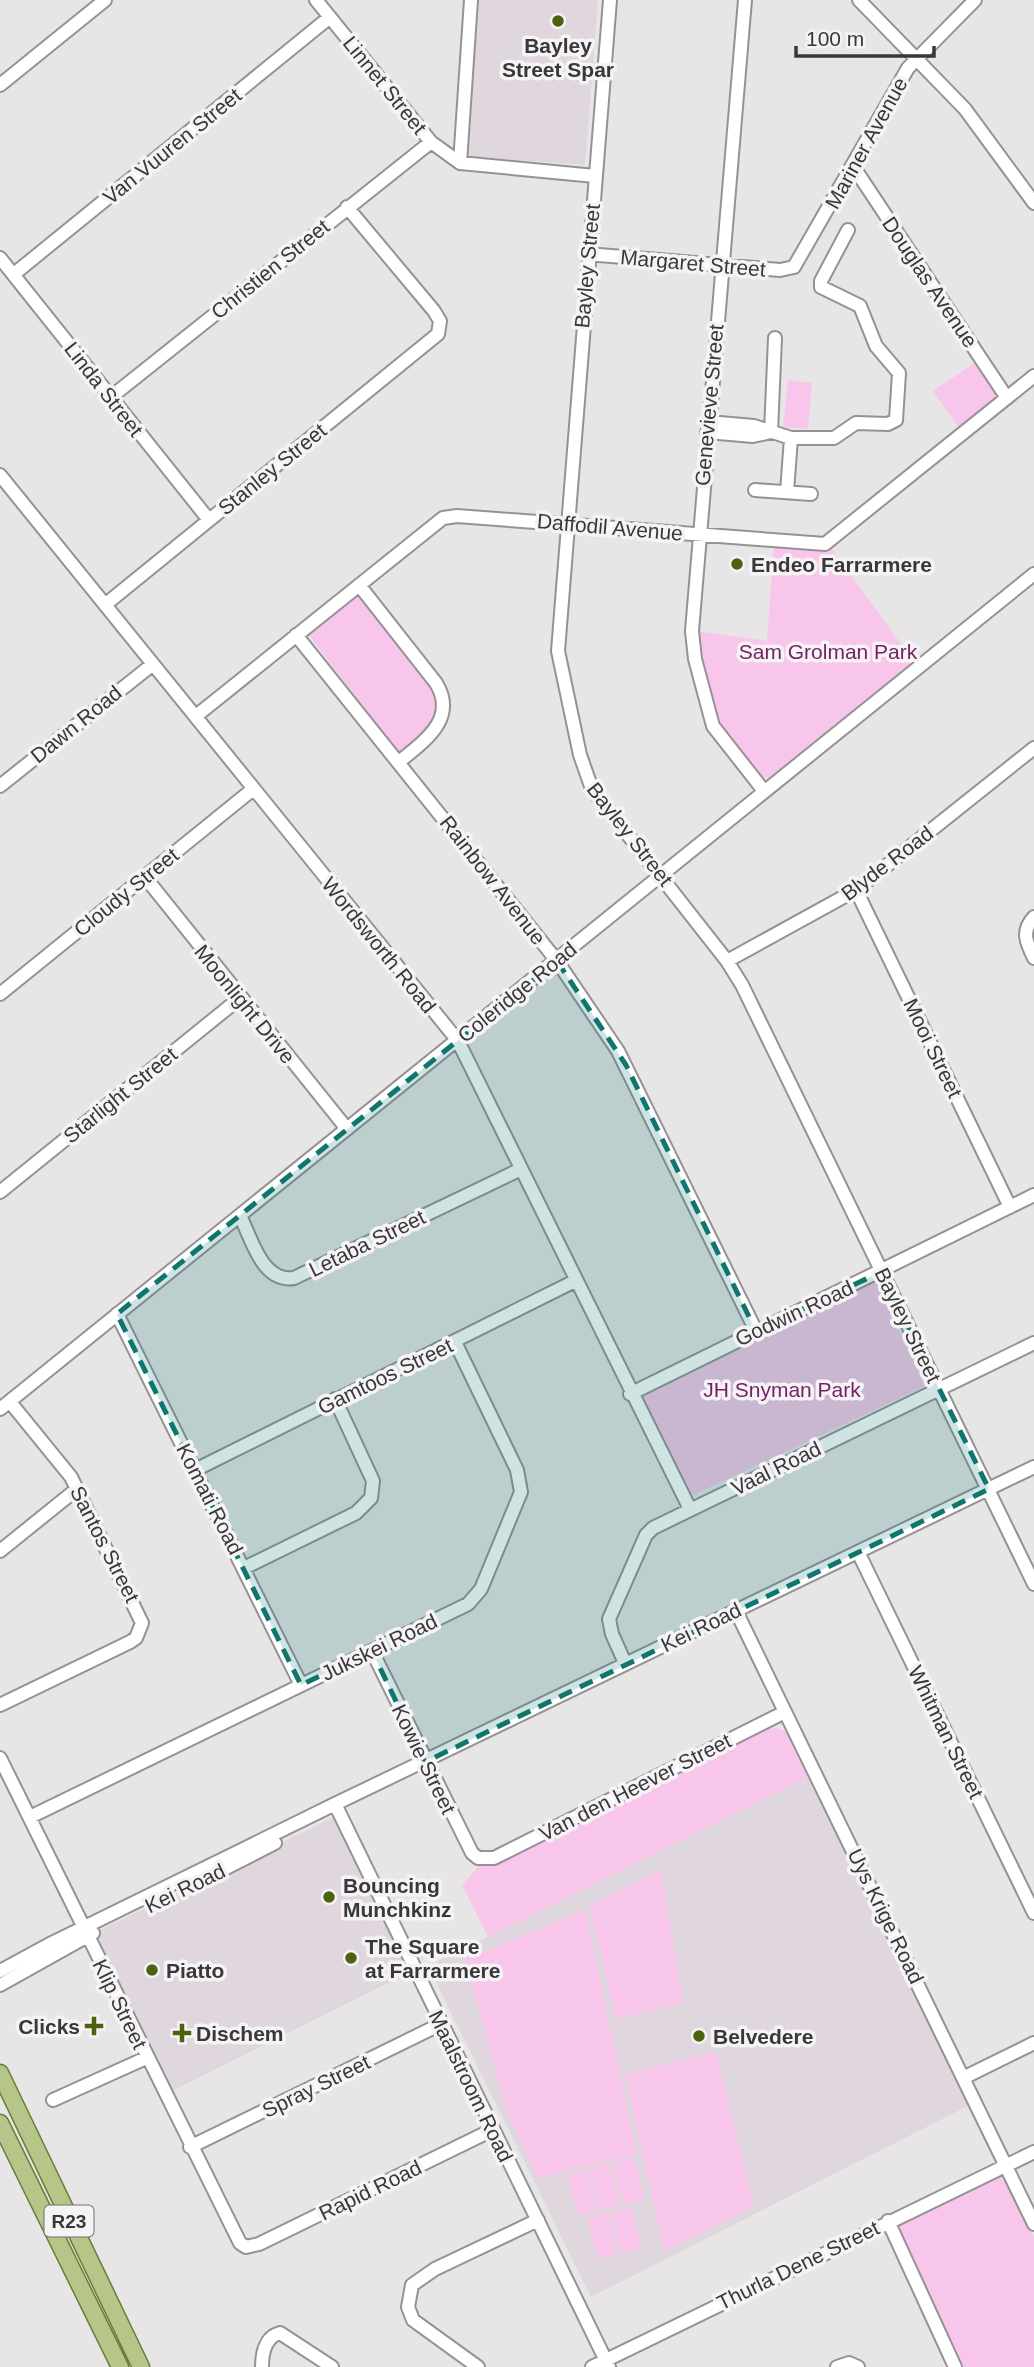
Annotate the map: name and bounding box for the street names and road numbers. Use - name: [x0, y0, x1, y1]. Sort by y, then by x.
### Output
- street label: Linnet Street: [339, 31, 432, 139]
- street label: Mariner Avenue: [820, 73, 912, 213]
- street label: Van Vuuren Street: [99, 83, 246, 209]
- street label: Bayley Street: [570, 203, 604, 329]
- street label: Douglas Avenue: [878, 212, 982, 352]
- street label: Christien Street: [207, 214, 334, 323]
- street label: Margaret Street: [619, 245, 767, 281]
- street label: Genevieve Street: [690, 323, 728, 487]
- street label: Linda Street: [60, 337, 148, 441]
- street label: Stanley Street: [214, 418, 331, 519]
- street label: Daffodil Avenue: [536, 509, 684, 545]
- street label: Dawn Road: [26, 681, 126, 767]
- street label: Bayley Street: [582, 778, 678, 890]
- street label: Rainbow Avenue: [436, 811, 550, 949]
- street label: Blyde Road: [837, 821, 937, 905]
- street label: Cloudy Street: [69, 843, 183, 941]
- street label: Wordsworth Road: [317, 873, 441, 1017]
- street label: Coleridge Road: [453, 937, 581, 1047]
- street label: Moonlight Drive: [190, 940, 300, 1068]
- street label: Mooi Street: [899, 995, 967, 1101]
- street label: Starlight Street: [59, 1042, 181, 1148]
- street label: Letaba Street: [305, 1205, 429, 1281]
- street label: Bayley Street: [870, 1264, 946, 1386]
- street label: Godwin Road: [731, 1276, 857, 1350]
- street label: Gamtoos Street: [314, 1333, 456, 1419]
- street label: Vaal Road: [728, 1437, 824, 1499]
- street label: Komati Road: [172, 1440, 248, 1558]
- street label: Santos Street: [66, 1482, 144, 1606]
- street label: Kei Road: [657, 1598, 745, 1656]
- street label: Jukskei Road: [317, 1609, 441, 1685]
- street label: Whitman Street: [904, 1662, 988, 1802]
- street label: Kowie Street: [388, 1700, 461, 1818]
- street label: Van den Heever Street: [535, 1729, 735, 1845]
- street label: Uys Krige Road: [843, 1845, 929, 1987]
- street label: Kei Road: [141, 1859, 229, 1917]
- street label: Klip Street: [88, 1955, 152, 2053]
- street label: Maalstroom Road: [424, 2006, 518, 2166]
- street label: Spray Street: [258, 2050, 374, 2122]
- street label: Rapid Road: [315, 2155, 425, 2225]
- road number: R23: [44, 2206, 94, 2236]
- street label: Thurla Dene Street: [713, 2216, 883, 2314]

